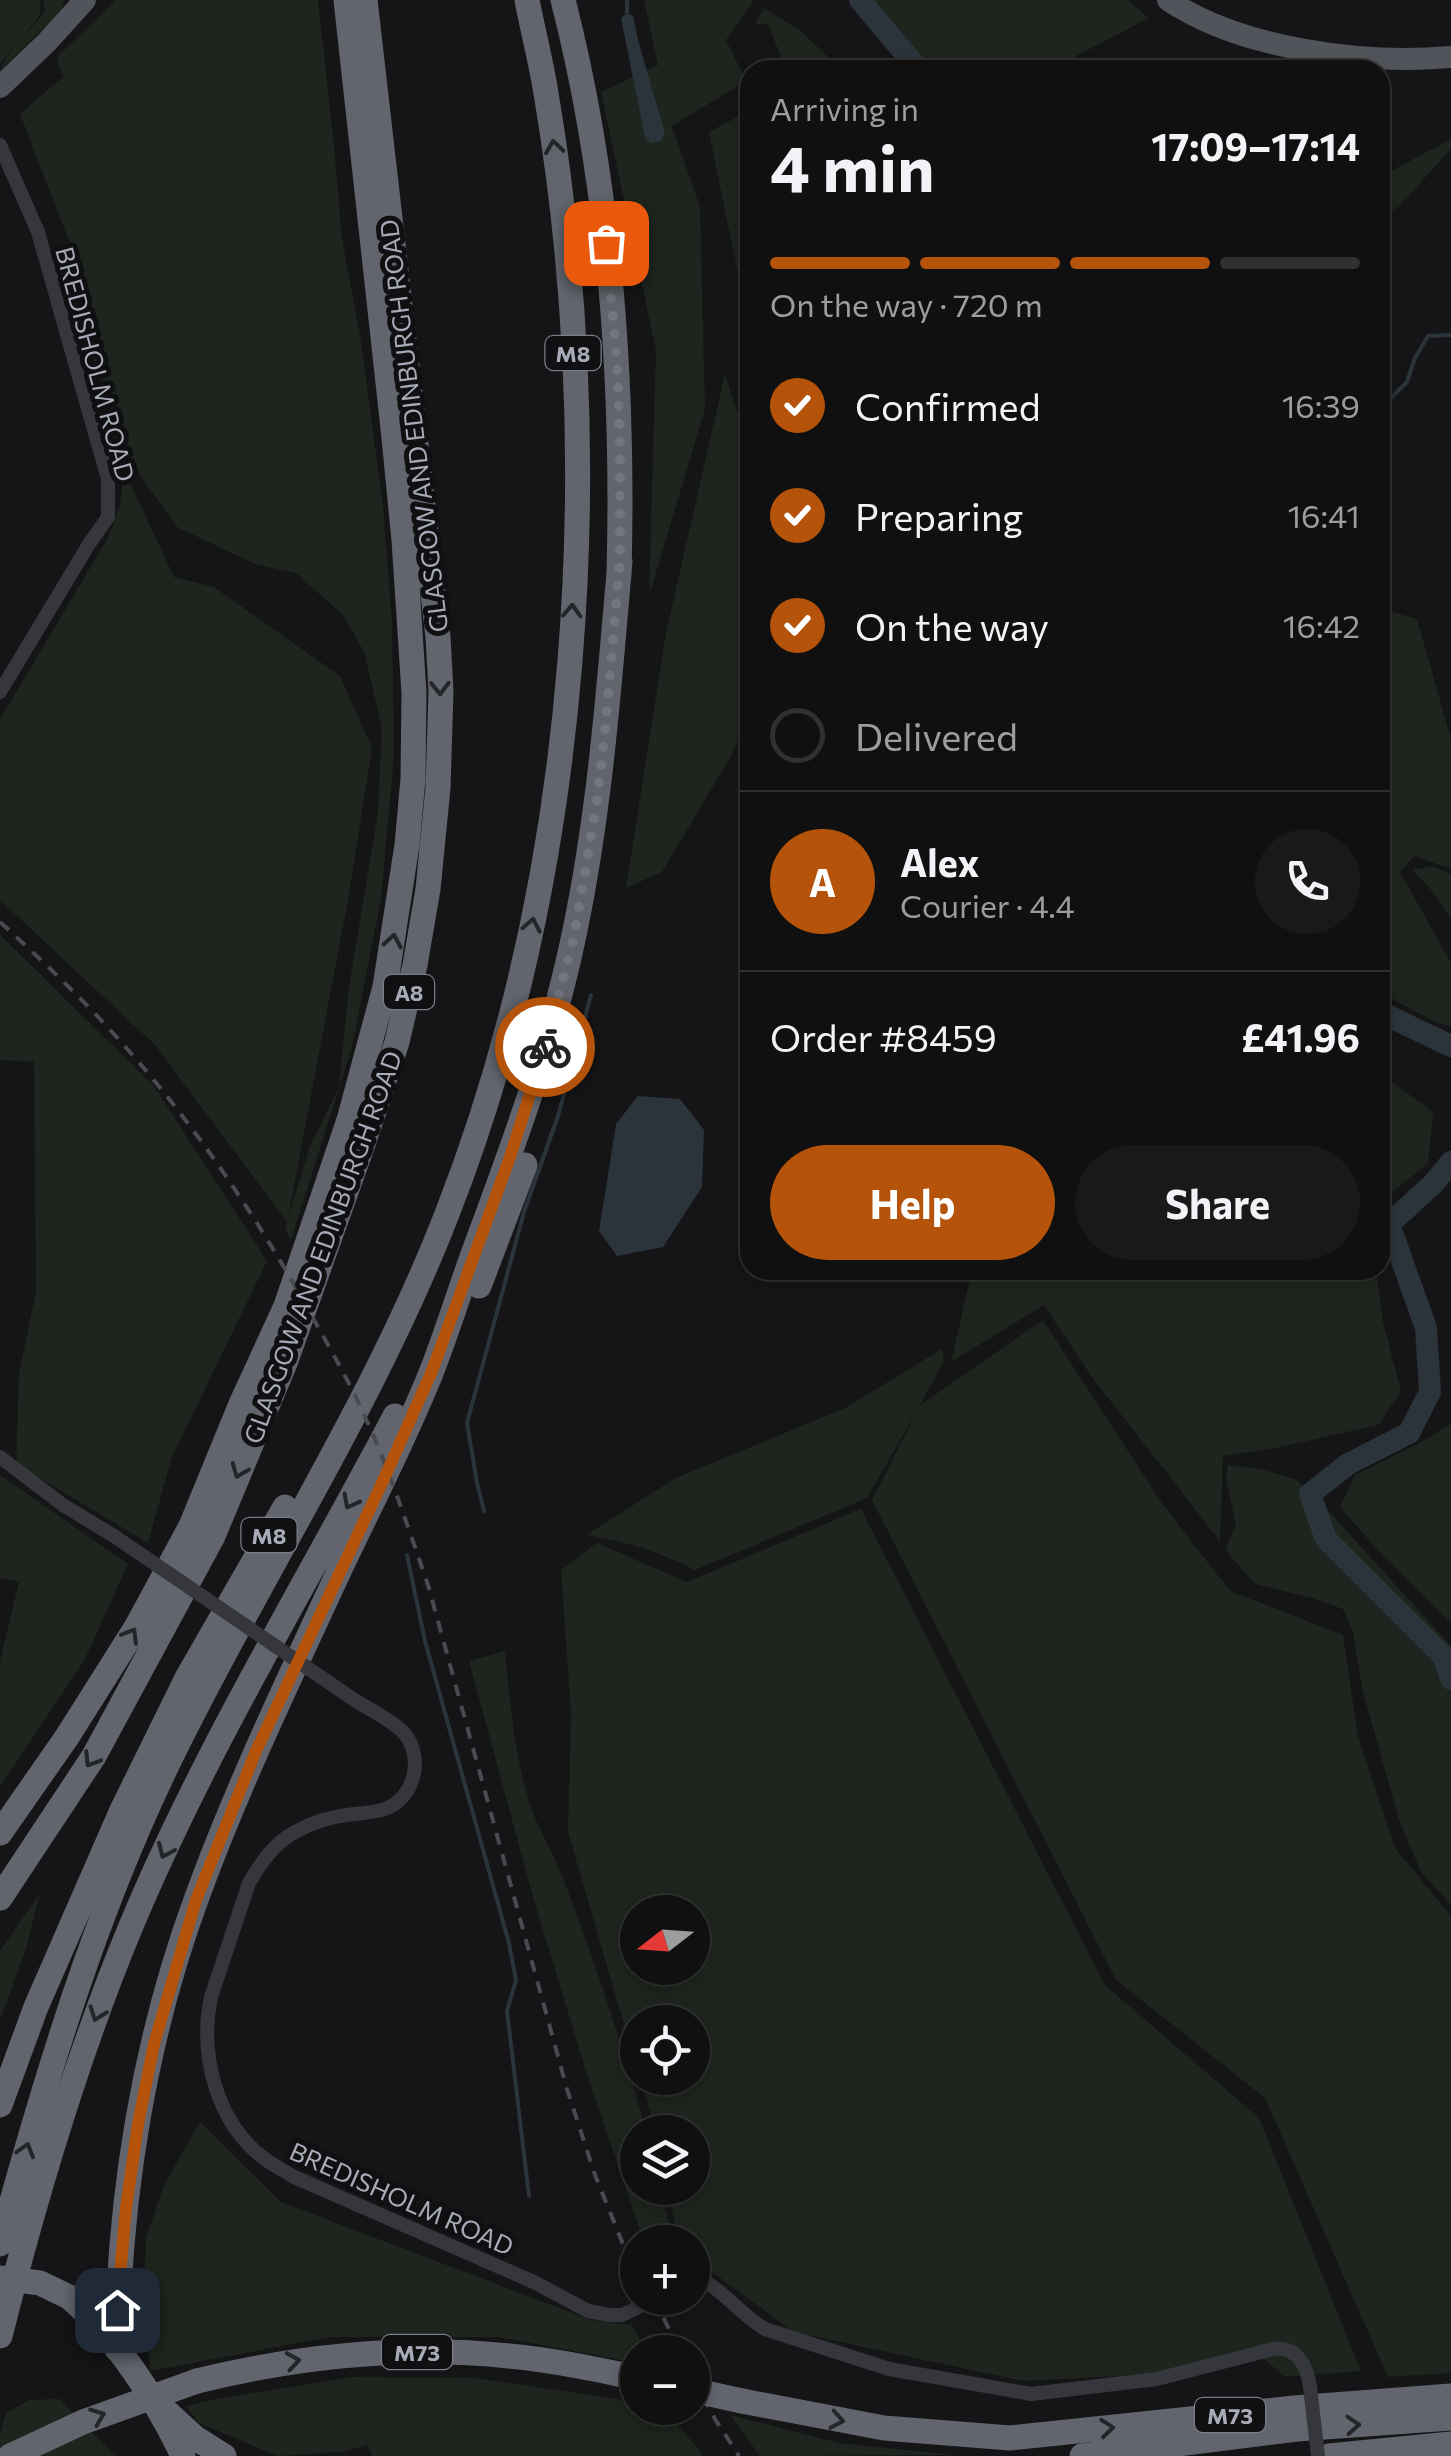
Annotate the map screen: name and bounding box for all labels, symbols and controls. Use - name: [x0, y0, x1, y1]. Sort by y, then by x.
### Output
- text: Arriving in: [770, 88, 919, 128]
- text: 17:09–17:14: [1151, 122, 1360, 169]
- text: 4 min: [770, 126, 935, 205]
- one-way arrow: [544, 139, 565, 156]
- pin: [564, 201, 649, 286]
- icon: bag: [579, 216, 634, 271]
- street label: GLASGOW AND EDINBURGH ROAD: [373, 218, 453, 634]
- street label: BREDISHOLM ROAD: [50, 243, 142, 485]
- text: On the way · 720 m: [770, 284, 1043, 324]
- road number: M8: [546, 336, 600, 370]
- icon: check: [770, 378, 825, 433]
- text: Confirmed: [855, 382, 1041, 429]
- text: 16:39: [1282, 385, 1360, 425]
- icon: check: [770, 488, 825, 543]
- text: Preparing: [855, 492, 1023, 539]
- text: 16:41: [1287, 495, 1360, 535]
- icon: check: [770, 598, 825, 653]
- text: On the way: [855, 602, 1049, 649]
- one-way arrow: [561, 603, 582, 619]
- text: 16:42: [1283, 605, 1360, 645]
- one-way arrow: [429, 682, 451, 697]
- text: Delivered: [855, 712, 1018, 759]
- button: phone: [1255, 829, 1360, 934]
- text: Alex: [900, 838, 979, 885]
- text: A: [809, 858, 836, 905]
- text: Courier · 4.4: [900, 885, 1075, 925]
- one-way arrow: [521, 917, 542, 934]
- one-way arrow: [382, 933, 403, 949]
- road number: A8: [384, 975, 434, 1009]
- courier: [495, 997, 595, 1097]
- text: Order #8459: [770, 1013, 997, 1060]
- text: £41.96: [1241, 1013, 1360, 1060]
- icon: bike: [518, 1020, 573, 1075]
- street label: GLASGOW AND EDINBURGH ROAD: [237, 1047, 407, 1447]
- button: Help: [770, 1145, 1055, 1260]
- button: Share: [1075, 1145, 1360, 1260]
- one-way arrow: [231, 1461, 251, 1479]
- one-way arrow: [342, 1492, 362, 1510]
- road number: M8: [242, 1518, 296, 1552]
- one-way arrow: [119, 1628, 138, 1646]
- one-way arrow: [84, 1749, 103, 1767]
- one-way arrow: [157, 1841, 177, 1859]
- north arrow: [620, 1895, 710, 1985]
- map controls: [620, 1895, 710, 2425]
- one-way arrow: [88, 2004, 109, 2021]
- button: locate: [620, 2005, 710, 2095]
- button: layers: [620, 2115, 710, 2205]
- street label: BREDISHOLM ROAD: [285, 2135, 519, 2261]
- one-way arrow: [14, 2143, 35, 2160]
- button: +: [620, 2225, 710, 2315]
- pin: [75, 2268, 160, 2353]
- icon: home: [90, 2283, 145, 2338]
- road number: M73: [382, 2335, 452, 2369]
- button: −: [620, 2335, 710, 2425]
- one-way arrow: [284, 2352, 301, 2373]
- road number: M73: [1195, 2398, 1265, 2432]
- one-way arrow: [89, 2407, 106, 2427]
- one-way arrow: [829, 2409, 846, 2430]
- one-way arrow: [1345, 2415, 1361, 2436]
- one-way arrow: [1100, 2418, 1116, 2440]

